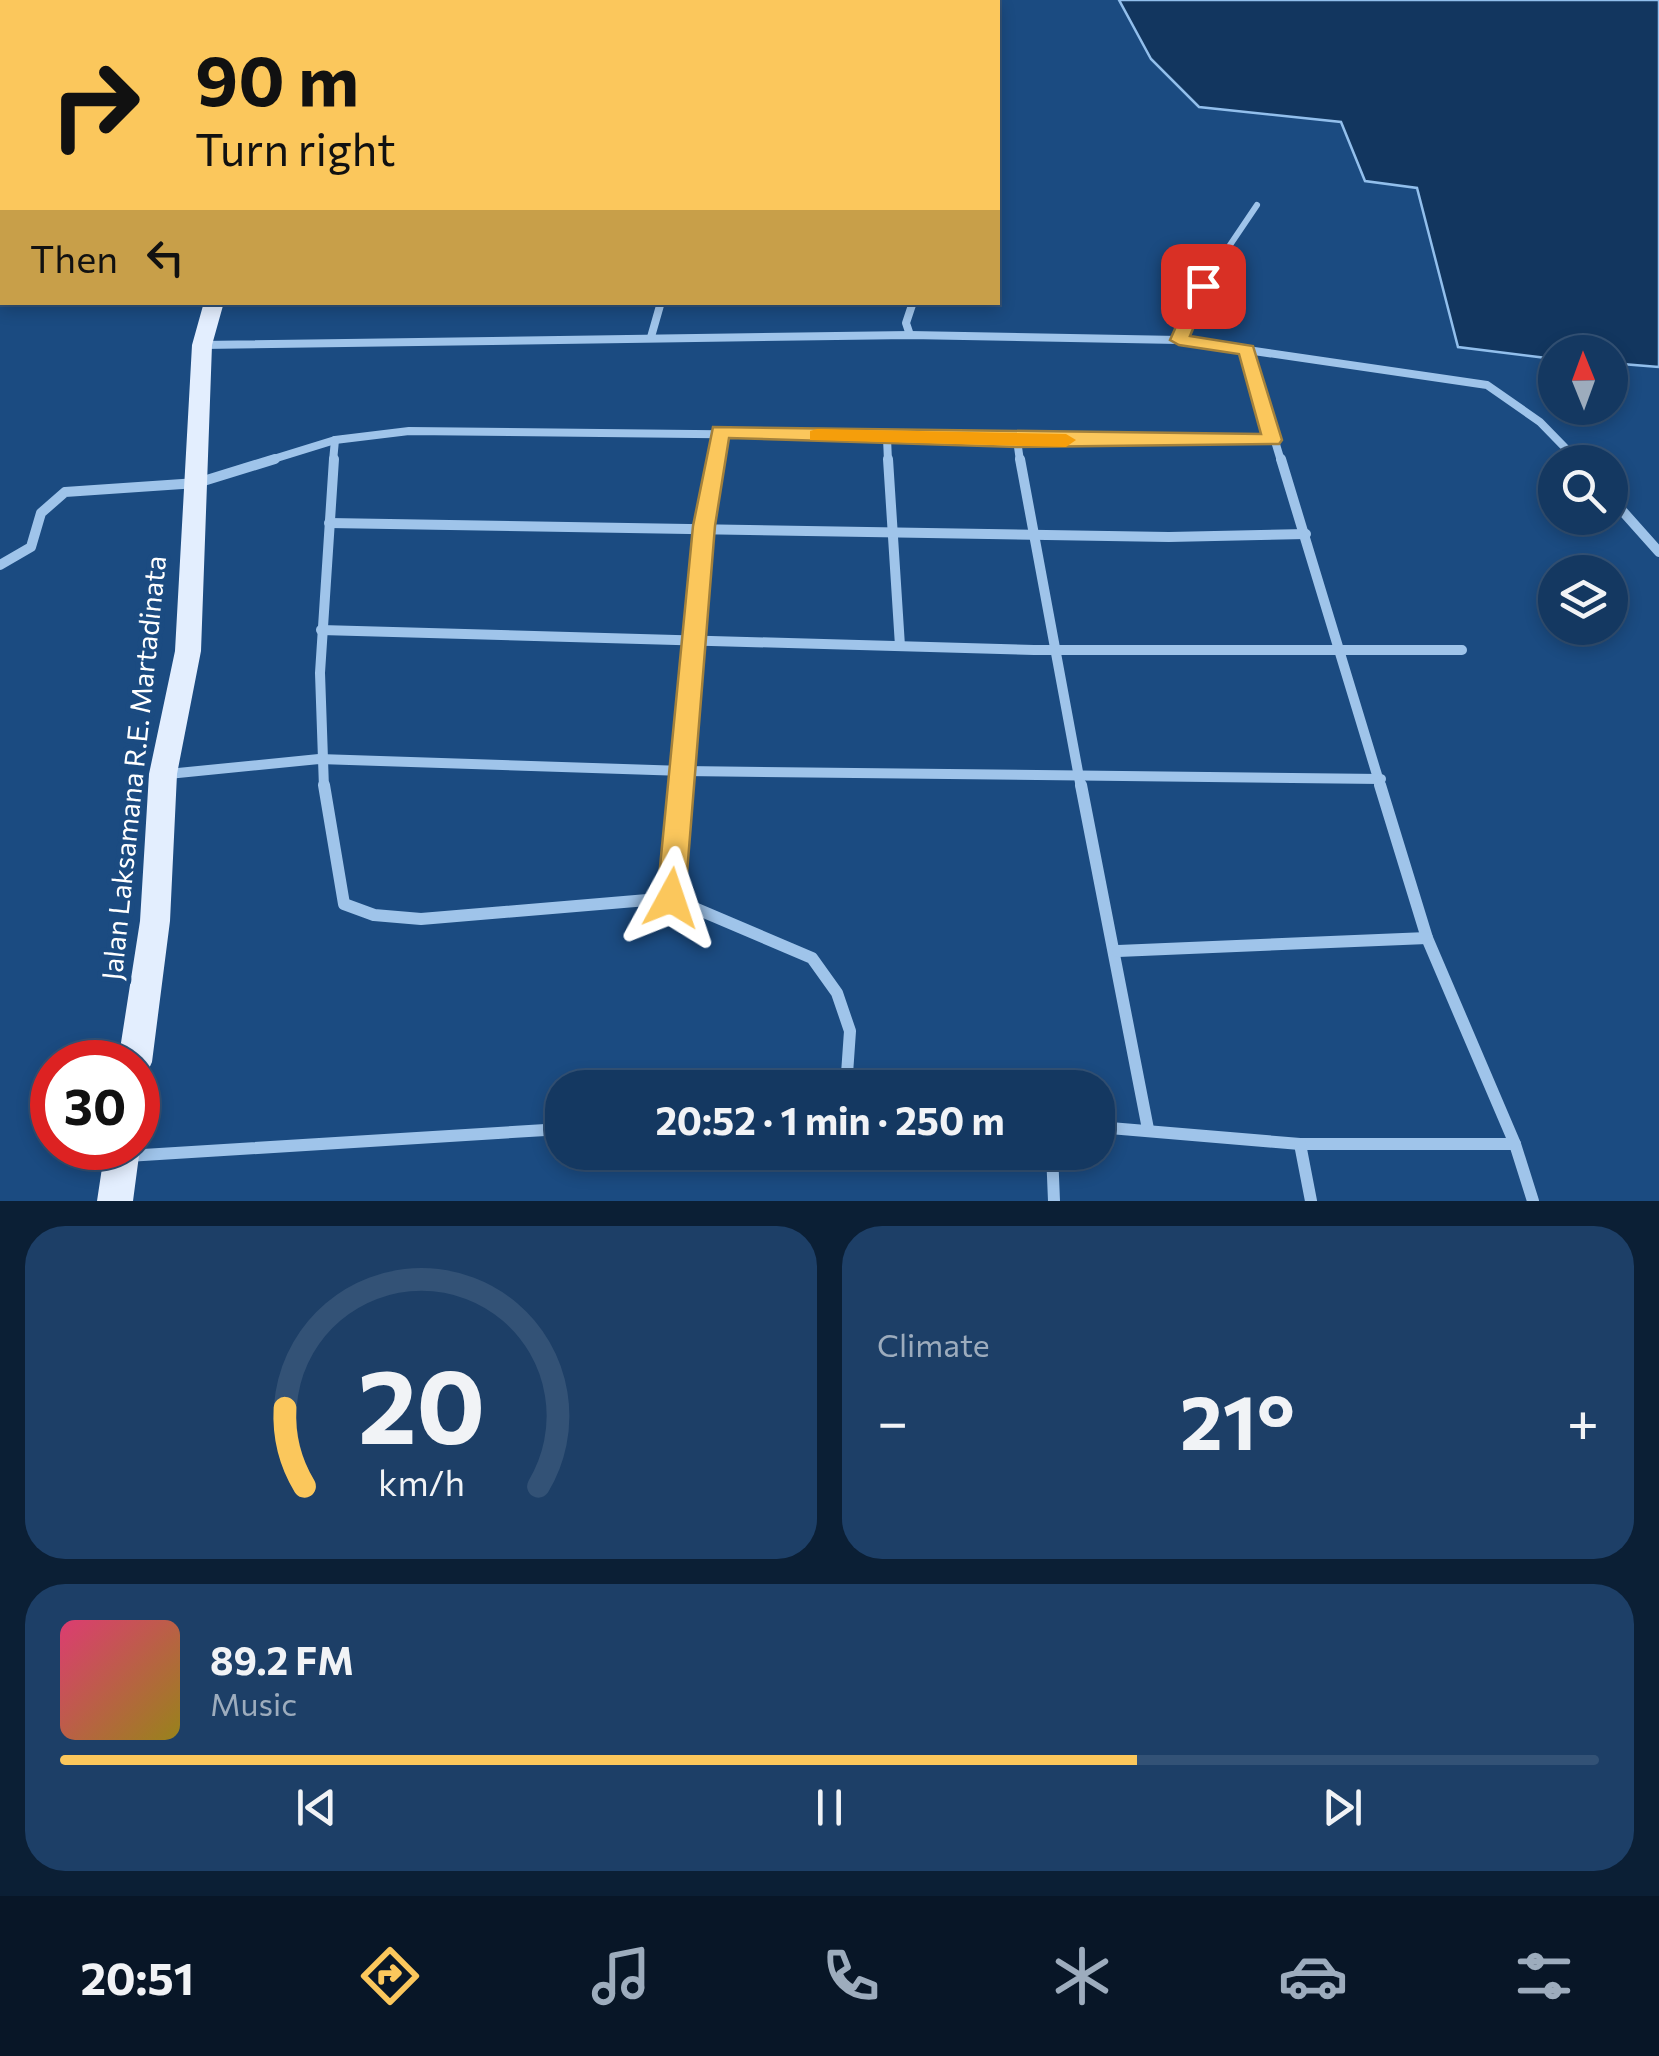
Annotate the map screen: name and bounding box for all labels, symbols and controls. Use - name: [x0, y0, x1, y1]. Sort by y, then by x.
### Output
- text: 90 m: [195, 35, 359, 120]
- icon: right: [30, 40, 160, 170]
- text: Turn right: [195, 120, 396, 175]
- icon: left: [138, 230, 193, 285]
- text: Then: [30, 234, 118, 281]
- pin: [1161, 244, 1246, 329]
- icon: arrive: [1176, 259, 1231, 314]
- north arrow: [1538, 335, 1628, 425]
- map controls: [1538, 335, 1628, 645]
- button: search: [1538, 445, 1628, 535]
- street label: Jalan Laksamana R.E. Martadinata: [94, 554, 172, 982]
- button: layers: [1538, 555, 1628, 645]
- position arrow: [619, 846, 723, 950]
- speed limit sign: 30: [30, 1040, 160, 1170]
- text: 20:52 · 1 min · 250 m: [655, 1096, 1005, 1143]
- text: Climate: [877, 1324, 990, 1364]
- text: 20: [357, 1338, 485, 1465]
- text: 21°: [1180, 1374, 1295, 1465]
- text: −: [877, 1386, 908, 1453]
- text: +: [1567, 1386, 1599, 1453]
- text: km/h: [378, 1460, 464, 1503]
- text: 89.2 FM: [210, 1636, 354, 1683]
- text: Music: [210, 1683, 297, 1723]
- icon: previous: [289, 1780, 344, 1835]
- icon: pause: [802, 1780, 857, 1835]
- icon: next: [1315, 1780, 1370, 1835]
- icon: directions: [355, 1941, 425, 2011]
- icon: music: [586, 1941, 656, 2011]
- icon: phone: [816, 1941, 886, 2011]
- icon: climate: [1047, 1941, 1117, 2011]
- icon: car: [1278, 1941, 1348, 2011]
- icon: filters: [1509, 1941, 1579, 2011]
- text: 20:51: [80, 1949, 194, 2004]

